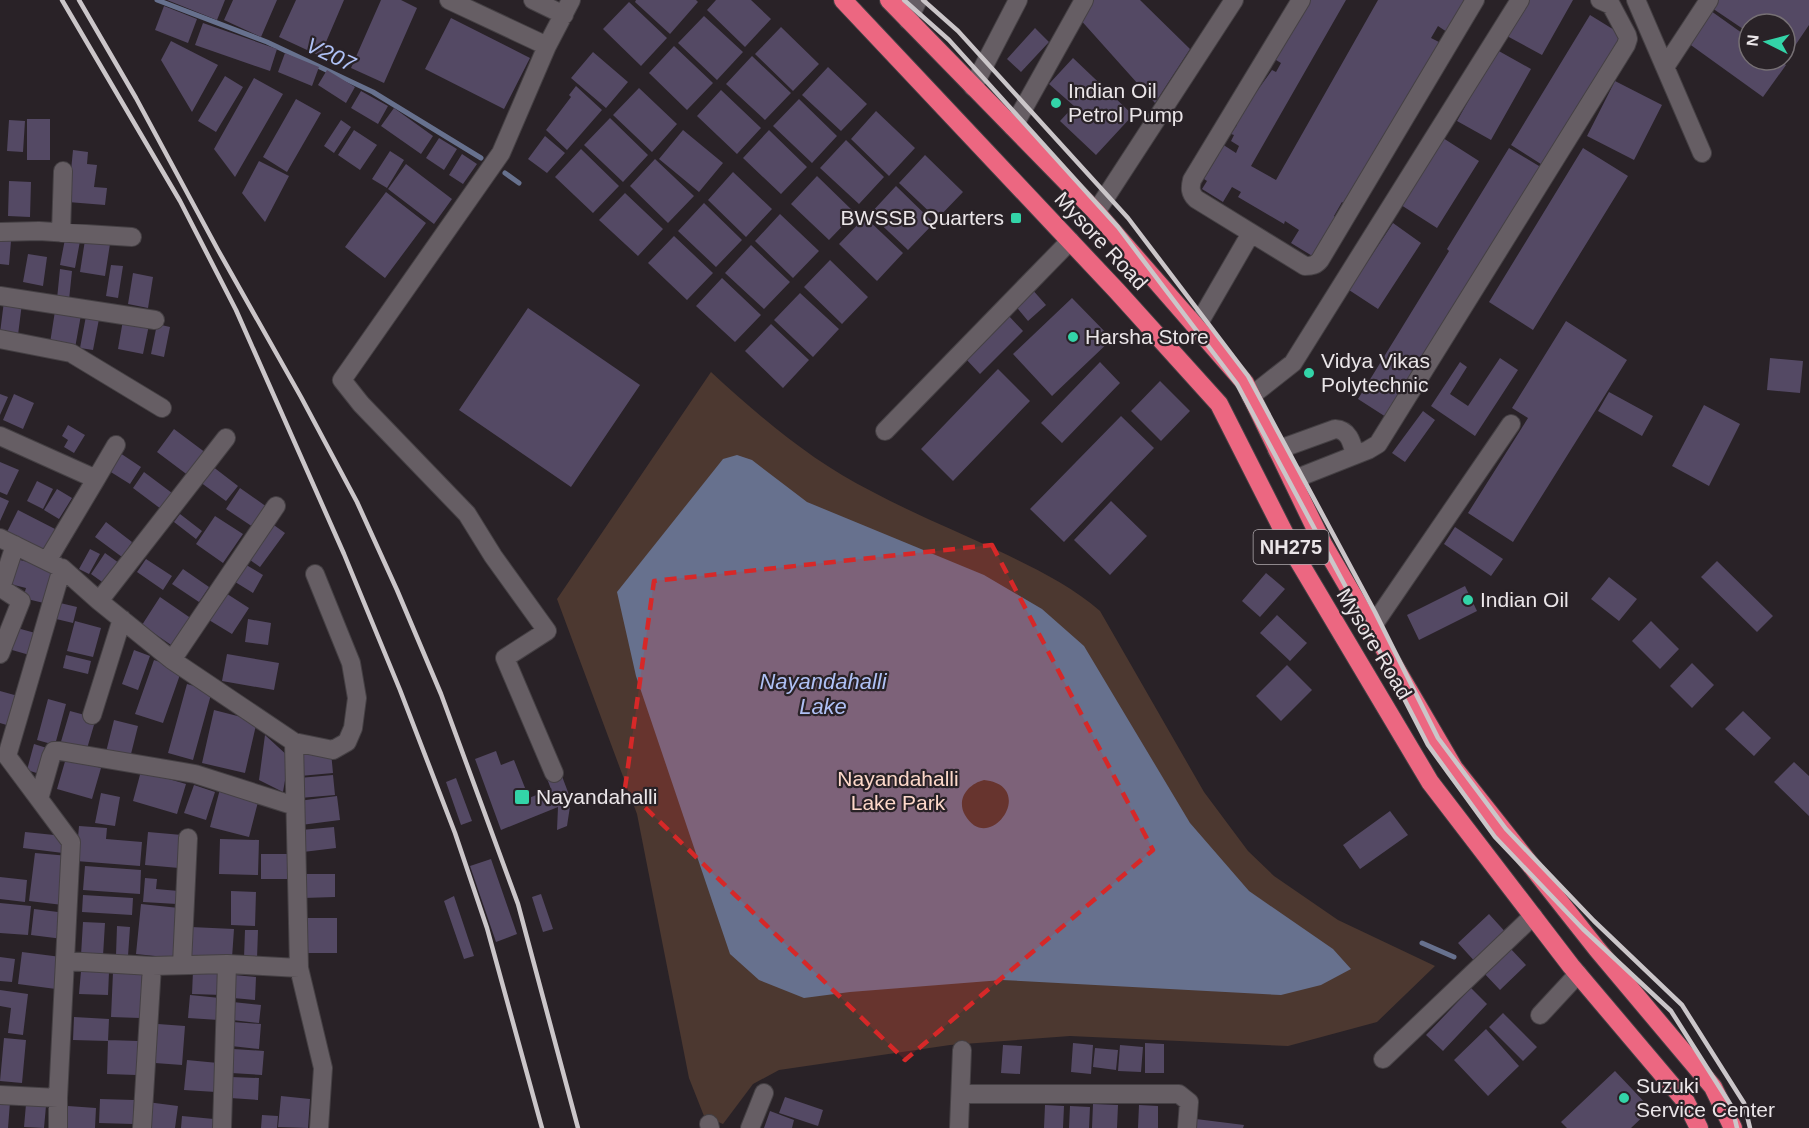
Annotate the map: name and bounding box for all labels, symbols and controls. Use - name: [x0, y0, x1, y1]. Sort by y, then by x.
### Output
- north arrow: [1737, 12, 1797, 72]
- water label: V207: [302, 32, 360, 77]
- text: N: [1744, 34, 1762, 47]
- place label: Indian Oil Petrol Pump: [1068, 79, 1184, 126]
- marker: Indian Oil Petrol Pump: [1049, 96, 1063, 110]
- street label: Mysore Road: [1050, 187, 1152, 294]
- place label: BWSSB Quarters: [841, 206, 1004, 229]
- marker: BWSSB Quarters: [1009, 211, 1023, 225]
- place label: Harsha Store: [1085, 325, 1209, 348]
- marker: Harsha Store: [1066, 330, 1080, 344]
- place label: Vidya Vikas Polytechnic: [1321, 349, 1430, 396]
- marker: Vidya Vikas Polytechnic: [1302, 366, 1316, 380]
- road number: NH275: [1254, 530, 1328, 564]
- street label: Mysore Road: [1332, 584, 1416, 703]
- place label: Indian Oil: [1480, 588, 1569, 611]
- marker: Indian Oil: [1461, 593, 1475, 607]
- water label: Nayandahalli Lake: [759, 669, 888, 719]
- park label: Nayandahalli Lake Park: [837, 767, 959, 814]
- place label: Nayandahalli: [536, 785, 657, 808]
- marker: Nayandahalli: [513, 788, 531, 806]
- place label: Suzuki Service Center: [1636, 1074, 1775, 1121]
- marker: Suzuki Service Center: [1617, 1091, 1631, 1105]

